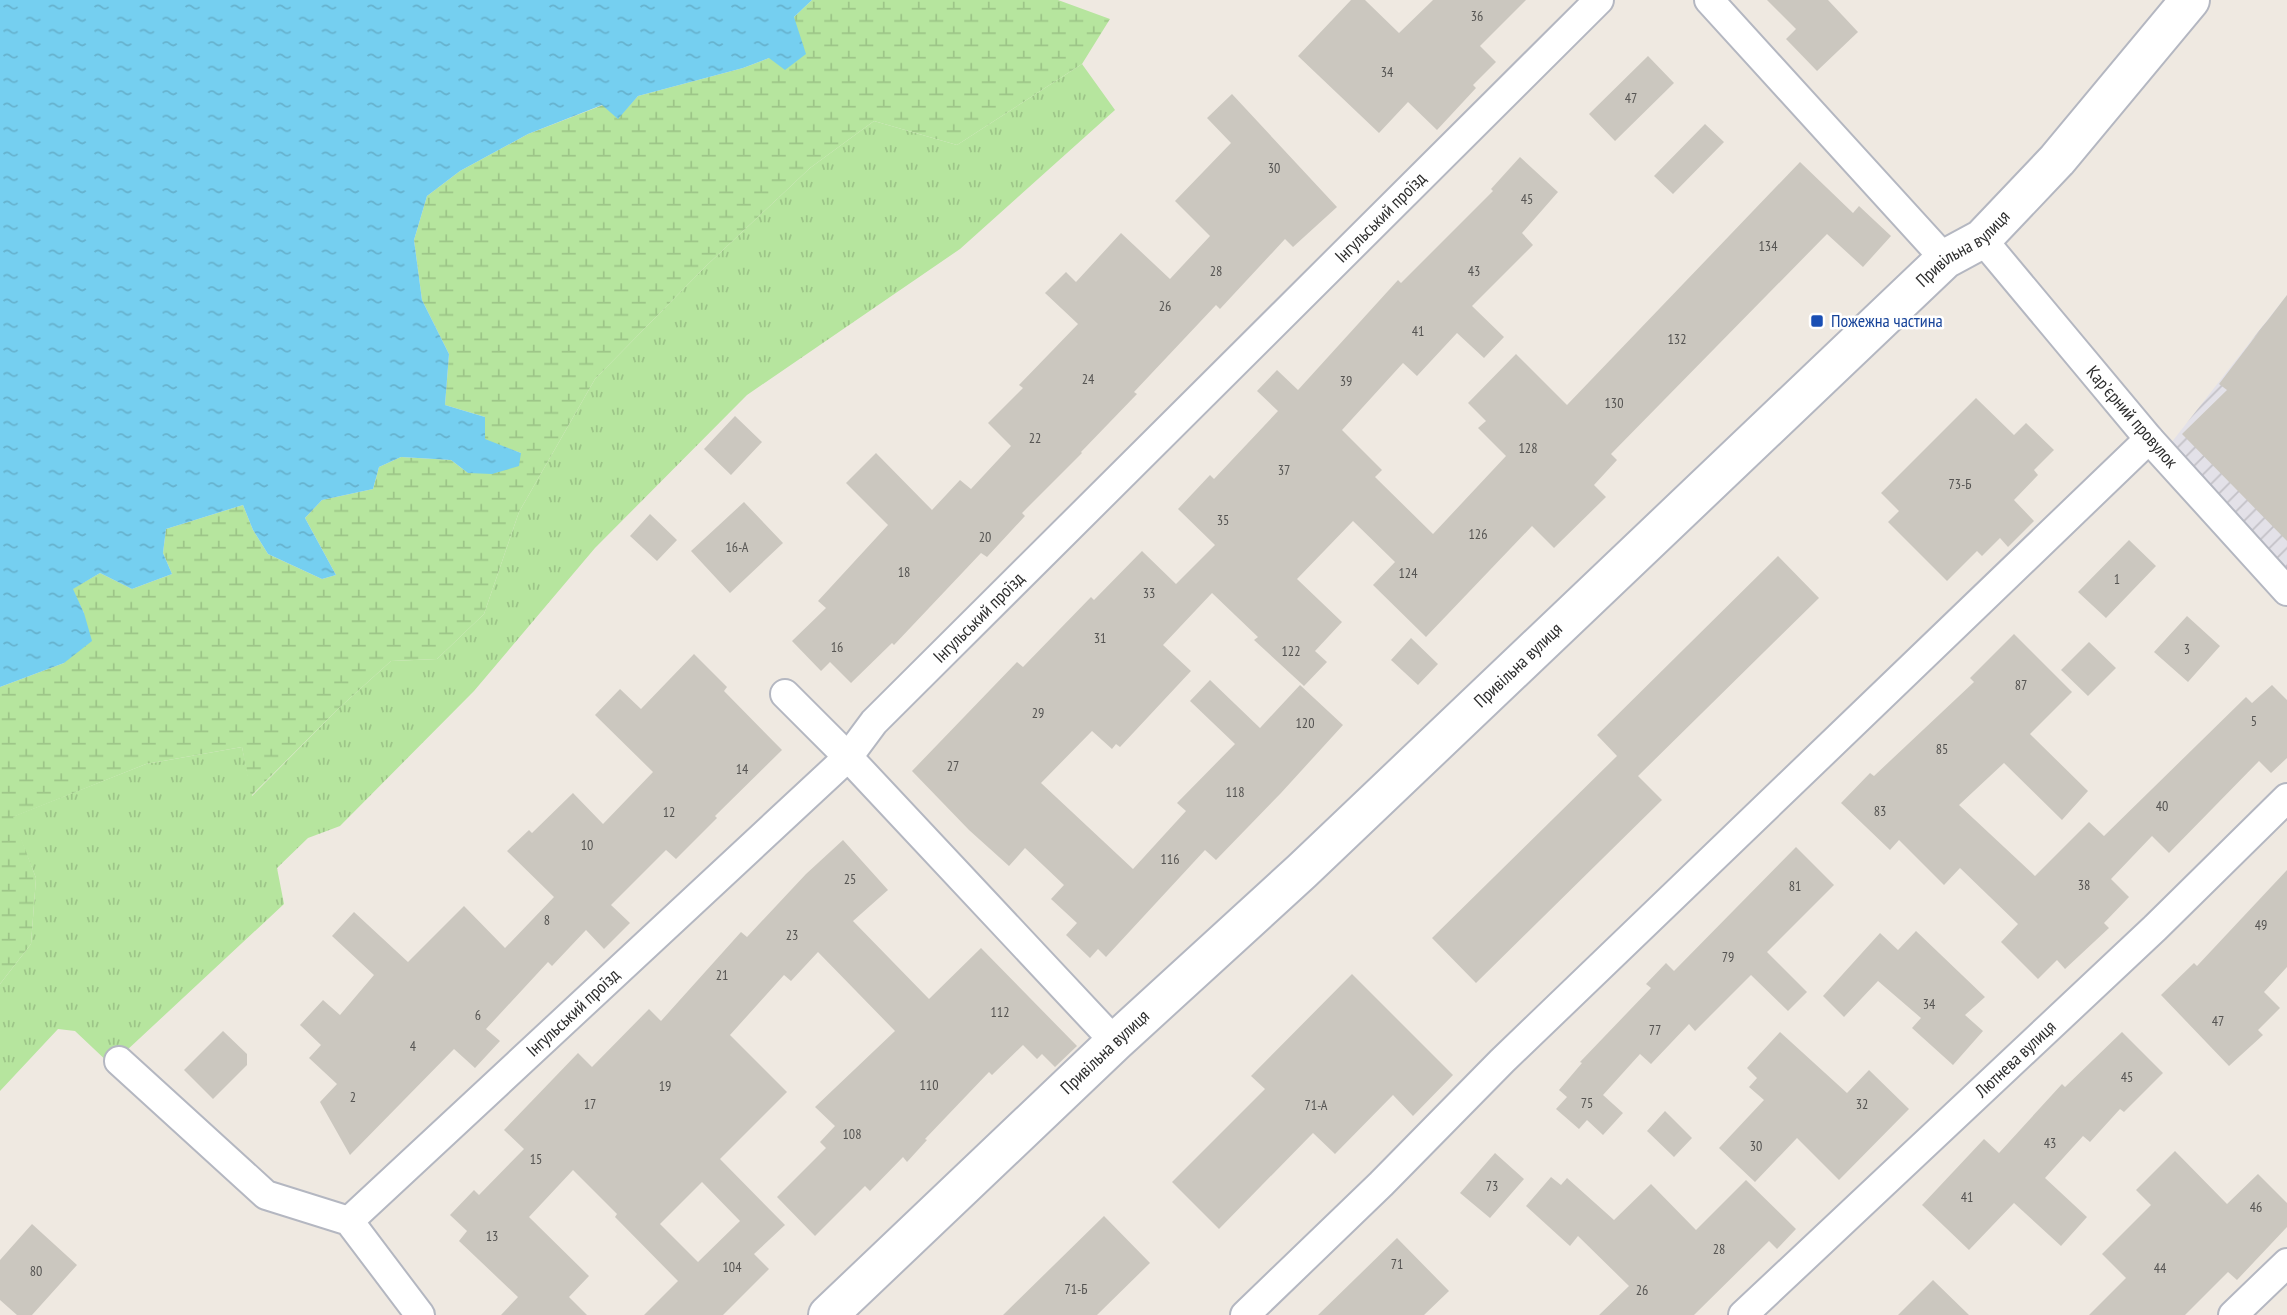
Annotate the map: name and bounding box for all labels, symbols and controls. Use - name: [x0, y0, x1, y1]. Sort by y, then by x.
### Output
- house number: 36: [1471, 7, 1483, 25]
- house number: 34: [1381, 63, 1394, 81]
- house number: 47: [1625, 89, 1637, 107]
- house number: 30: [1268, 159, 1280, 177]
- street label: Інгульський проїзд: [1330, 167, 1431, 267]
- house number: 45: [1521, 190, 1533, 208]
- street label: Привільна вулиця: [1911, 205, 2014, 292]
- house number: 134: [1759, 237, 1778, 255]
- house number: 28: [1210, 262, 1222, 280]
- house number: 43: [1468, 262, 1480, 280]
- house number: 26: [1159, 297, 1171, 315]
- place label: Пожежна частина: [1831, 309, 1943, 332]
- marker: Пожежна частина: [1809, 313, 1825, 329]
- house number: 41: [1412, 322, 1424, 340]
- house number: 132: [1668, 330, 1686, 348]
- street label: Карʼєрний провулок: [2082, 361, 2183, 473]
- house number: 24: [1082, 370, 1095, 388]
- house number: 39: [1340, 372, 1352, 390]
- house number: 130: [1605, 394, 1623, 412]
- house number: 22: [1029, 429, 1041, 447]
- house number: 128: [1519, 439, 1537, 457]
- house number: 37: [1278, 461, 1290, 479]
- house number: 73-Б: [1949, 475, 1971, 493]
- house number: 35: [1217, 511, 1229, 529]
- house number: 126: [1469, 525, 1487, 543]
- house number: 20: [979, 528, 991, 546]
- house number: 16-А: [726, 538, 749, 556]
- house number: 18: [898, 563, 910, 581]
- house number: 124: [1399, 564, 1418, 582]
- street label: Інгульський проїзд: [928, 567, 1029, 668]
- house number: 1: [2114, 570, 2120, 588]
- house number: 33: [1143, 584, 1155, 602]
- street label: Привільна вулиця: [1469, 617, 1567, 712]
- house number: 31: [1094, 629, 1106, 647]
- house number: 16: [831, 638, 843, 656]
- house number: 3: [2184, 640, 2190, 658]
- house number: 122: [1282, 642, 1300, 660]
- house number: 87: [2015, 676, 2027, 694]
- house number: 29: [1032, 704, 1044, 722]
- house number: 5: [2251, 712, 2257, 730]
- house number: 120: [1296, 714, 1314, 732]
- house number: 85: [1936, 740, 1948, 758]
- house number: 27: [947, 757, 959, 775]
- house number: 14: [736, 760, 749, 778]
- house number: 118: [1226, 783, 1244, 801]
- house number: 40: [2156, 797, 2168, 815]
- house number: 83: [1874, 802, 1886, 820]
- house number: 12: [663, 803, 675, 821]
- house number: 10: [581, 836, 593, 854]
- house number: 116: [1161, 850, 1179, 868]
- house number: 25: [844, 870, 856, 888]
- house number: 38: [2078, 876, 2090, 894]
- house number: 81: [1789, 877, 1801, 895]
- house number: 8: [544, 911, 550, 929]
- house number: 49: [2255, 916, 2267, 934]
- house number: 23: [786, 926, 798, 944]
- house number: 79: [1722, 948, 1734, 966]
- street label: Інгульський проїзд: [521, 963, 624, 1061]
- house number: 21: [716, 966, 728, 984]
- house number: 34: [1923, 995, 1936, 1013]
- house number: 112: [991, 1003, 1009, 1021]
- street label: Привільна вулиця: [1055, 1004, 1154, 1099]
- house number: 6: [475, 1006, 481, 1024]
- house number: 47: [2212, 1012, 2224, 1030]
- street label: Лютнева вулиця: [1969, 1015, 2061, 1103]
- house number: 77: [1649, 1021, 1661, 1039]
- house number: 4: [410, 1037, 417, 1055]
- house number: 45: [2121, 1068, 2133, 1086]
- house number: 110: [920, 1076, 938, 1094]
- house number: 19: [659, 1077, 671, 1095]
- house number: 2: [350, 1088, 356, 1106]
- house number: 75: [1581, 1094, 1593, 1112]
- house number: 17: [584, 1095, 596, 1113]
- house number: 32: [1856, 1095, 1868, 1113]
- house number: 71-А: [1305, 1096, 1328, 1114]
- house number: 108: [843, 1125, 861, 1143]
- house number: 43: [2044, 1134, 2056, 1152]
- house number: 30: [1750, 1137, 1762, 1155]
- house number: 15: [530, 1150, 542, 1168]
- house number: 73: [1486, 1177, 1498, 1195]
- house number: 41: [1961, 1188, 1973, 1206]
- house number: 46: [2250, 1198, 2262, 1216]
- house number: 13: [486, 1227, 498, 1245]
- house number: 28: [1713, 1240, 1725, 1258]
- house number: 71: [1391, 1255, 1403, 1273]
- house number: 104: [723, 1258, 742, 1276]
- house number: 44: [2154, 1259, 2167, 1277]
- house number: 80: [30, 1262, 42, 1280]
- house number: 71-Б: [1065, 1280, 1087, 1298]
- house number: 26: [1636, 1281, 1648, 1299]

